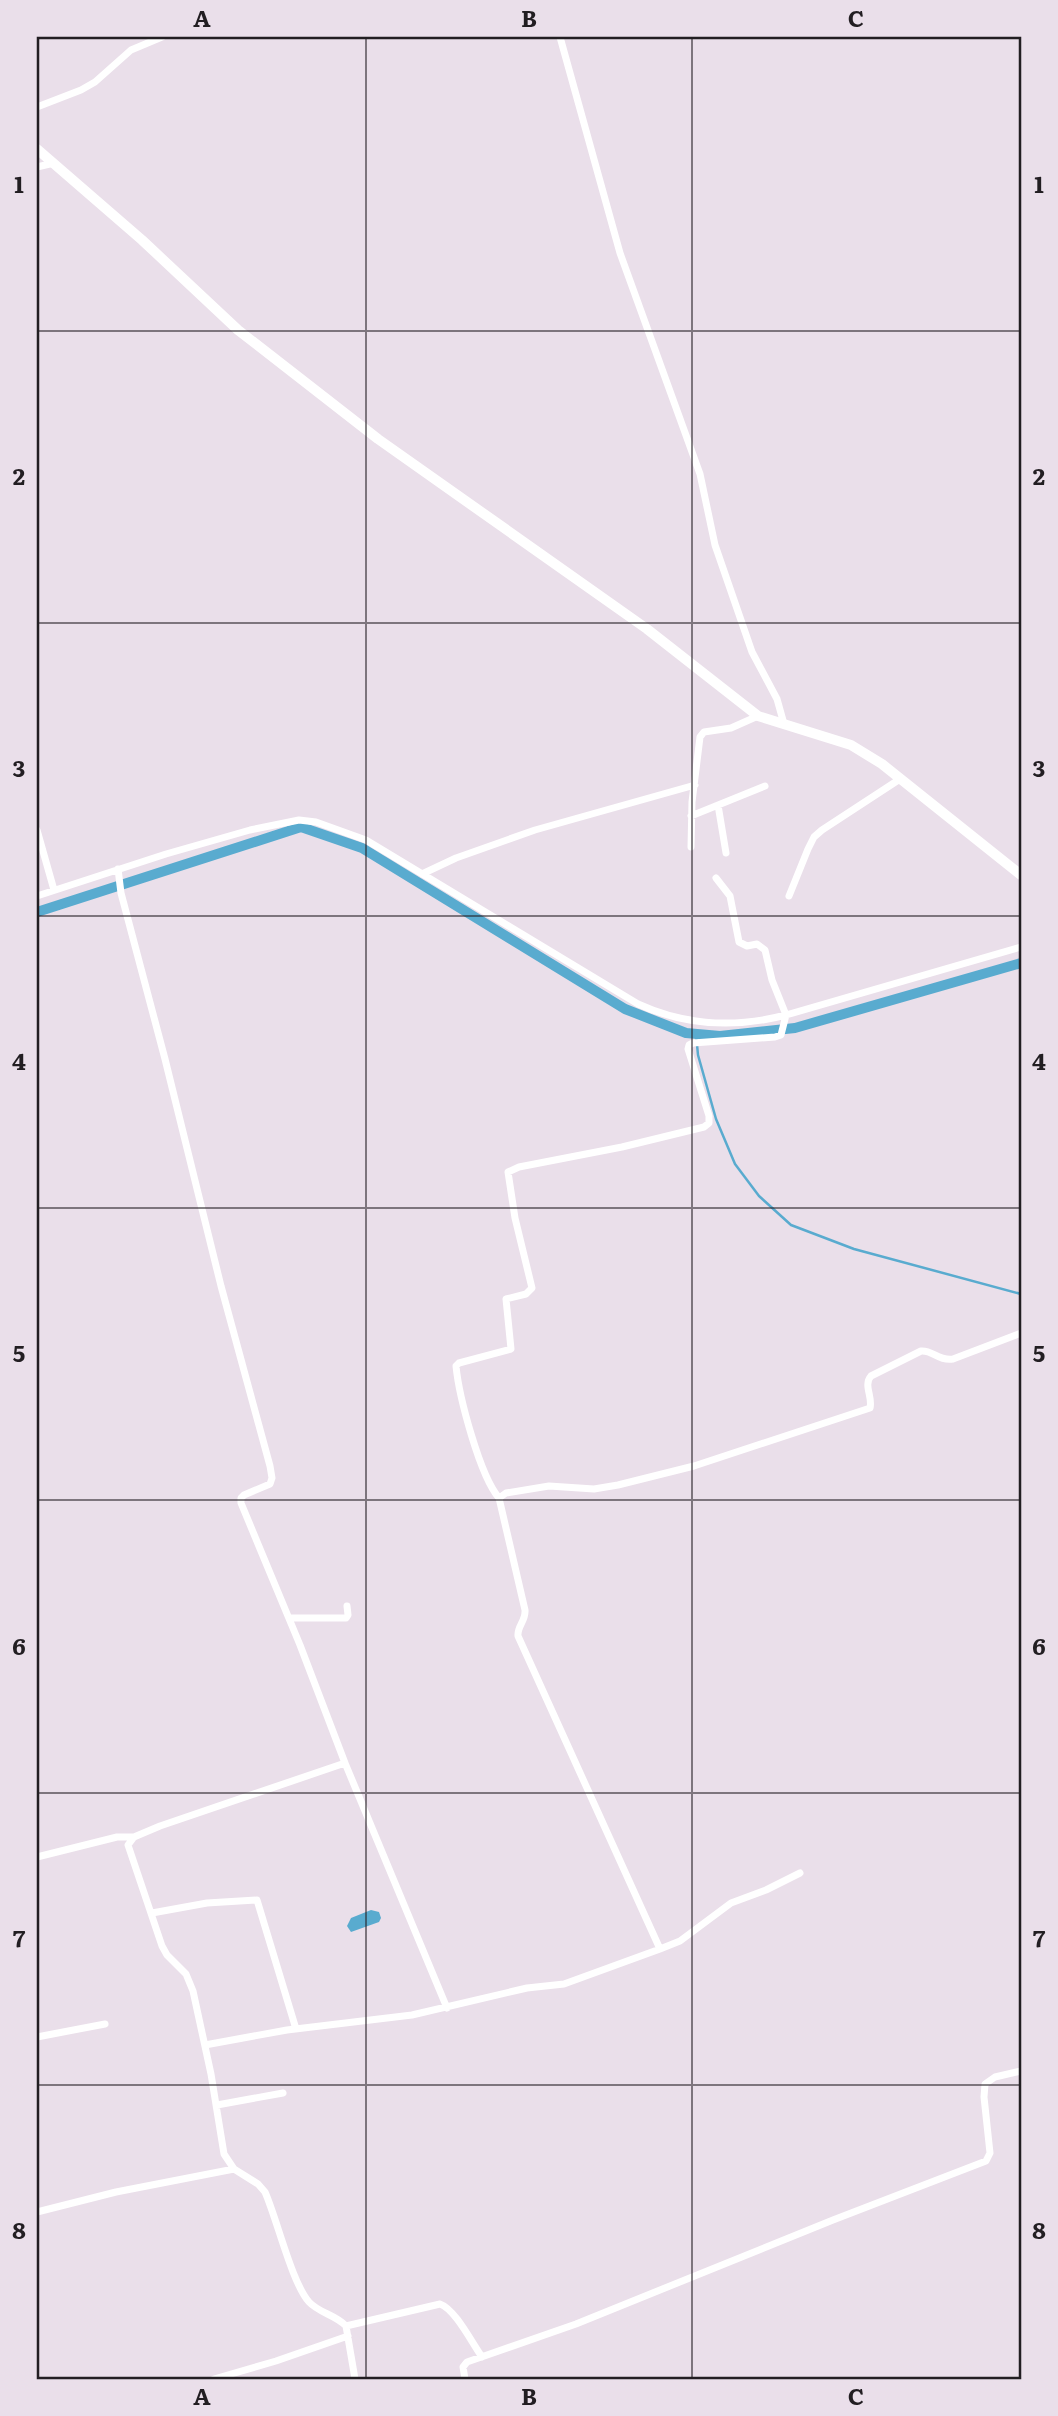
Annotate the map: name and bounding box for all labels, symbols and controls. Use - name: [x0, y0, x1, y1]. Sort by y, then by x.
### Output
- text: A: [193, 0, 211, 34]
- text: B: [521, 0, 537, 34]
- text: C: [848, 0, 864, 34]
- text: 1: [14, 166, 24, 200]
- text: 1: [1034, 166, 1044, 200]
- text: 2: [13, 458, 25, 492]
- text: 2: [1033, 458, 1045, 492]
- text: 3: [13, 750, 25, 784]
- text: 3: [1033, 750, 1045, 784]
- text: 4: [12, 1043, 26, 1077]
- text: 4: [1032, 1043, 1046, 1077]
- text: 5: [13, 1335, 25, 1369]
- text: 5: [1033, 1335, 1045, 1369]
- text: 6: [12, 1628, 26, 1662]
- text: 6: [1032, 1628, 1046, 1662]
- text: 7: [13, 1920, 26, 1954]
- text: 7: [1033, 1920, 1046, 1954]
- text: 8: [12, 2212, 26, 2246]
- text: 8: [1032, 2212, 1046, 2246]
- text: A: [193, 2378, 211, 2412]
- text: B: [521, 2378, 537, 2412]
- text: C: [848, 2378, 864, 2412]

